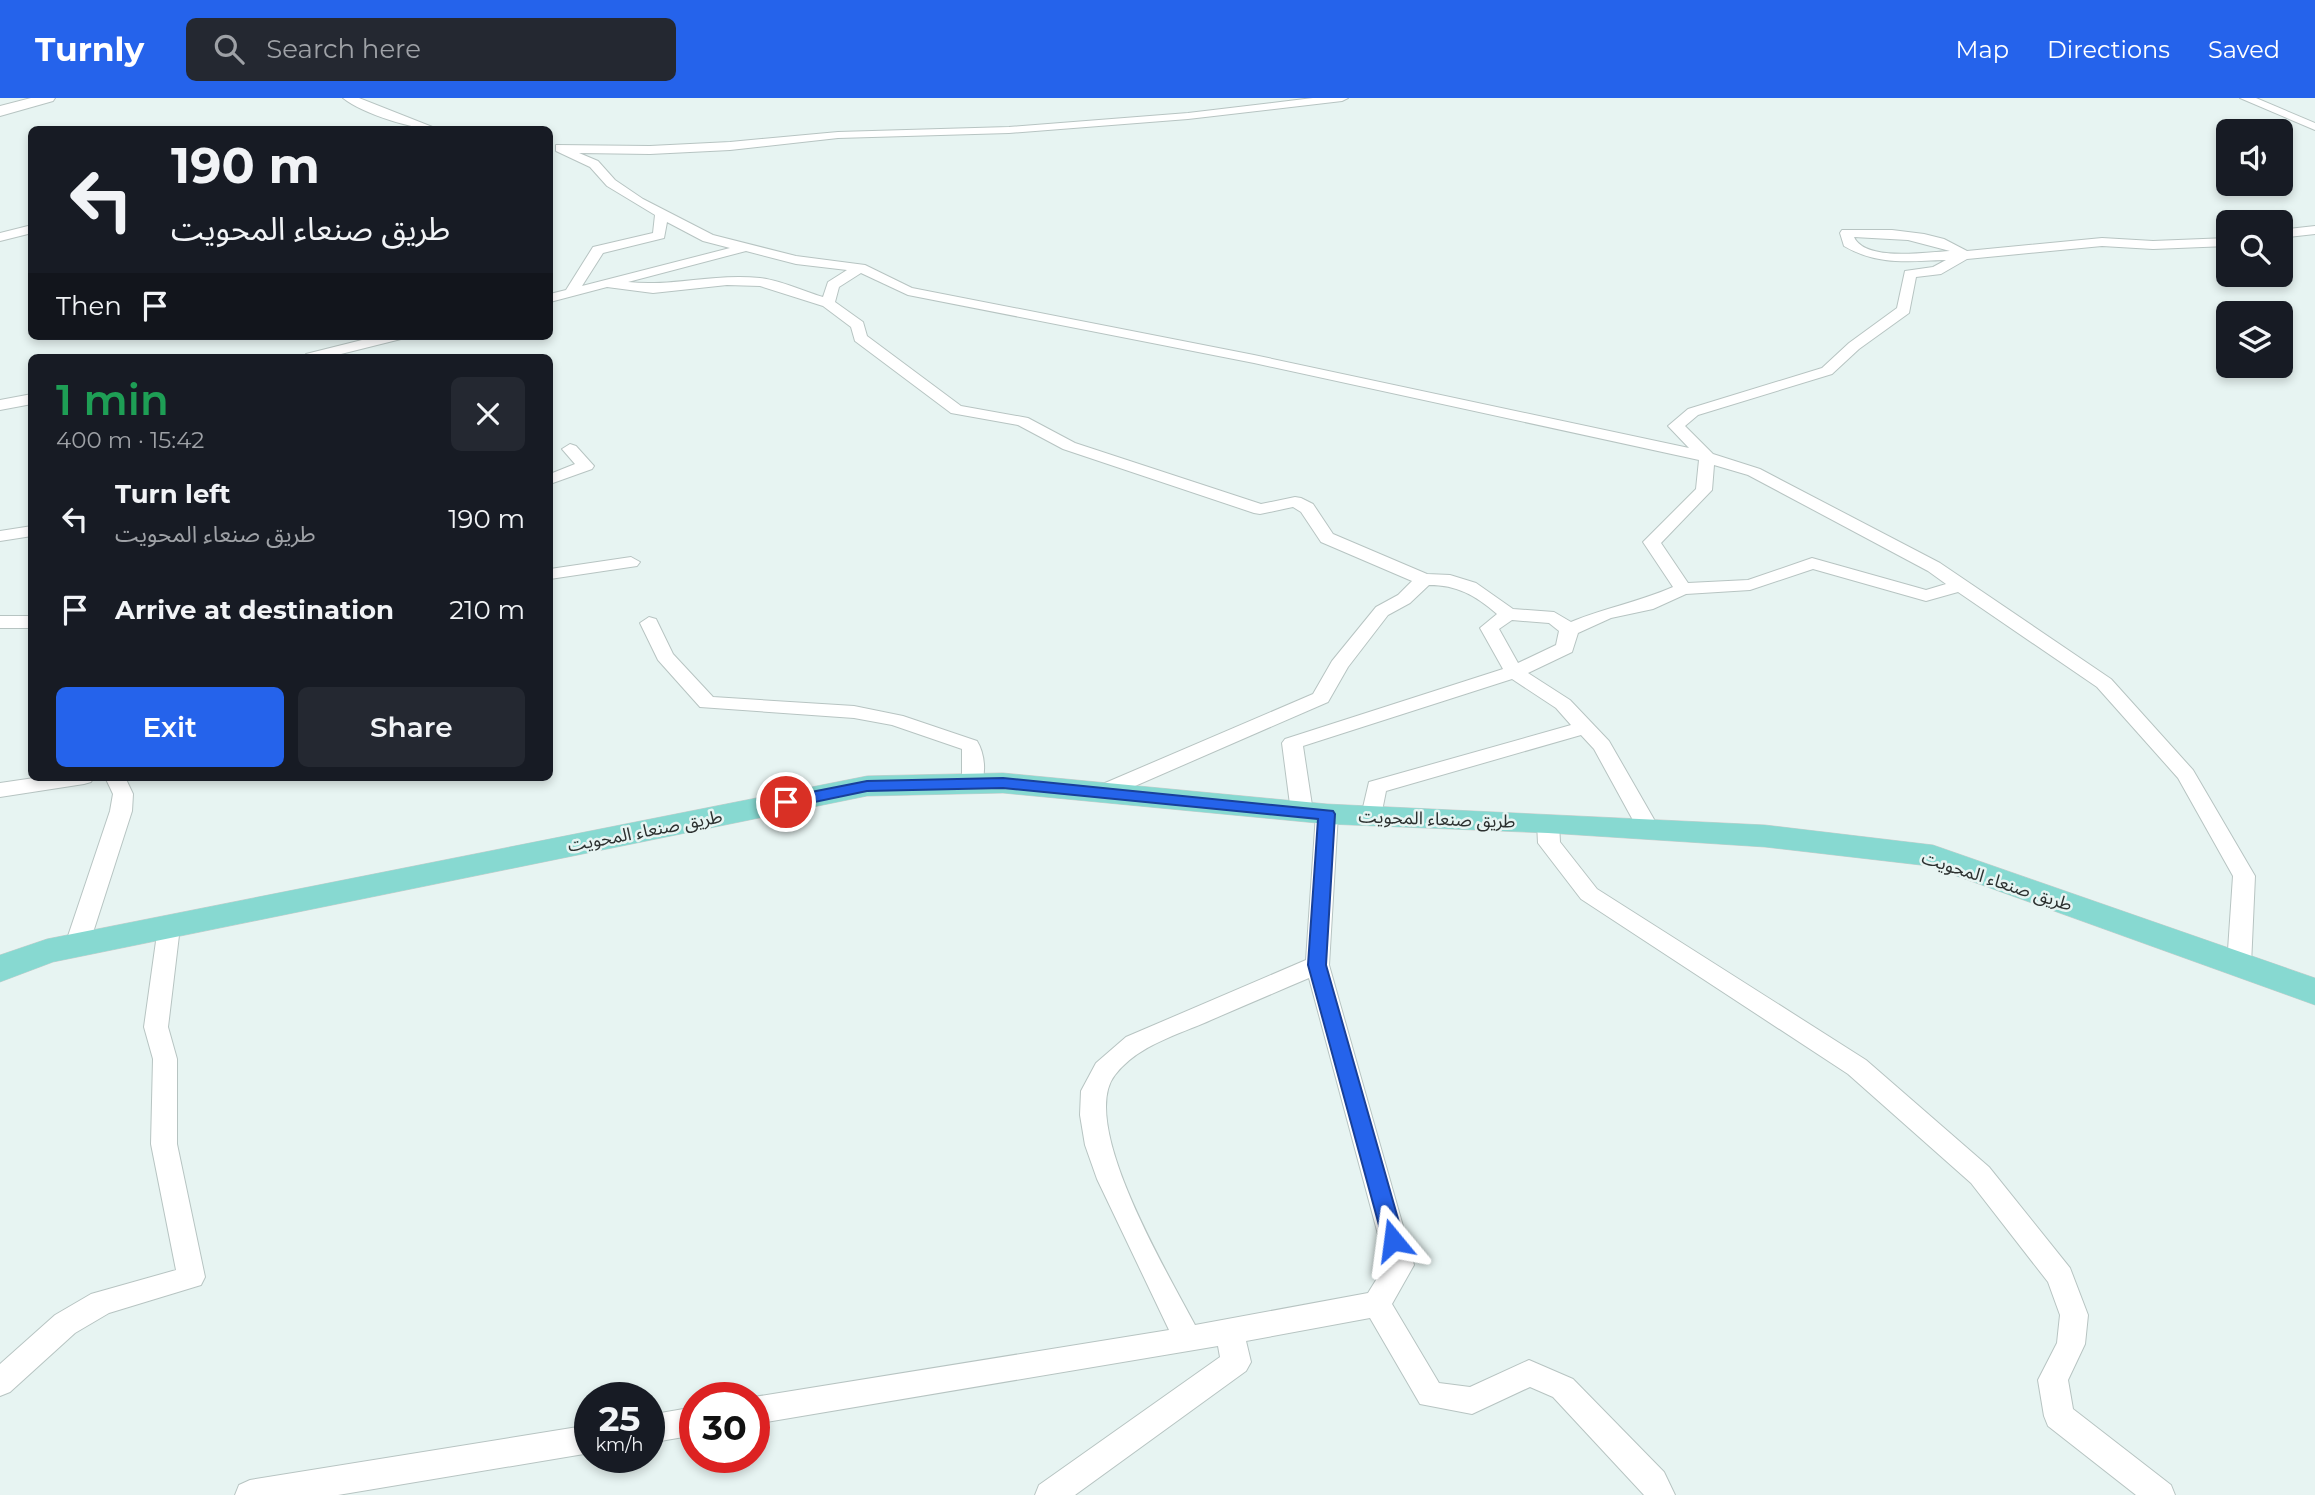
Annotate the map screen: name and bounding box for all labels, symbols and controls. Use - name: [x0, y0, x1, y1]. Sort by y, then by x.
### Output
- search box: [186, 18, 676, 81]
- text: Turnly: [35, 29, 144, 69]
- icon: search: [210, 30, 248, 68]
- text: Search here: [266, 33, 421, 65]
- text: Map: [1956, 35, 2009, 64]
- text: Directions: [2047, 35, 2170, 64]
- text: Saved: [2208, 35, 2280, 64]
- map controls: [2216, 119, 2293, 378]
- button: sound: [2216, 119, 2293, 196]
- text: 190 m: [171, 136, 320, 195]
- icon: left: [56, 154, 147, 245]
- text: طريق صنعاء المحويت: [171, 209, 450, 248]
- button: search: [2216, 210, 2293, 287]
- icon: arrive: [136, 287, 174, 325]
- text: Then: [56, 290, 122, 322]
- button: layers: [2216, 301, 2293, 378]
- text: 1 min: [56, 374, 169, 426]
- button: close: [451, 377, 525, 451]
- text: 400 m · 15:42: [56, 426, 204, 454]
- text: Turn left: [115, 478, 231, 510]
- icon: left: [56, 500, 94, 538]
- text: 190 m: [448, 503, 525, 535]
- text: طريق صنعاء المحويت: [115, 520, 316, 548]
- icon: arrive: [56, 591, 94, 629]
- text: Arrive at destination: [115, 594, 394, 626]
- text: 210 m: [449, 594, 525, 626]
- button: Exit: [56, 687, 284, 767]
- button: Share: [298, 687, 525, 767]
- pin: [756, 772, 816, 832]
- icon: arrive: [767, 783, 805, 821]
- street label: طريق صنعاء المحويت: [566, 805, 724, 857]
- street label: طريق صنعاء المحويت: [1358, 805, 1516, 833]
- street label: طريق صنعاء المحويت: [1919, 846, 2075, 916]
- position arrow: [1356, 1203, 1430, 1277]
- speed limit sign: 30: [679, 1382, 770, 1473]
- text: 25: [599, 1397, 640, 1440]
- text: km/h: [595, 1434, 644, 1456]

